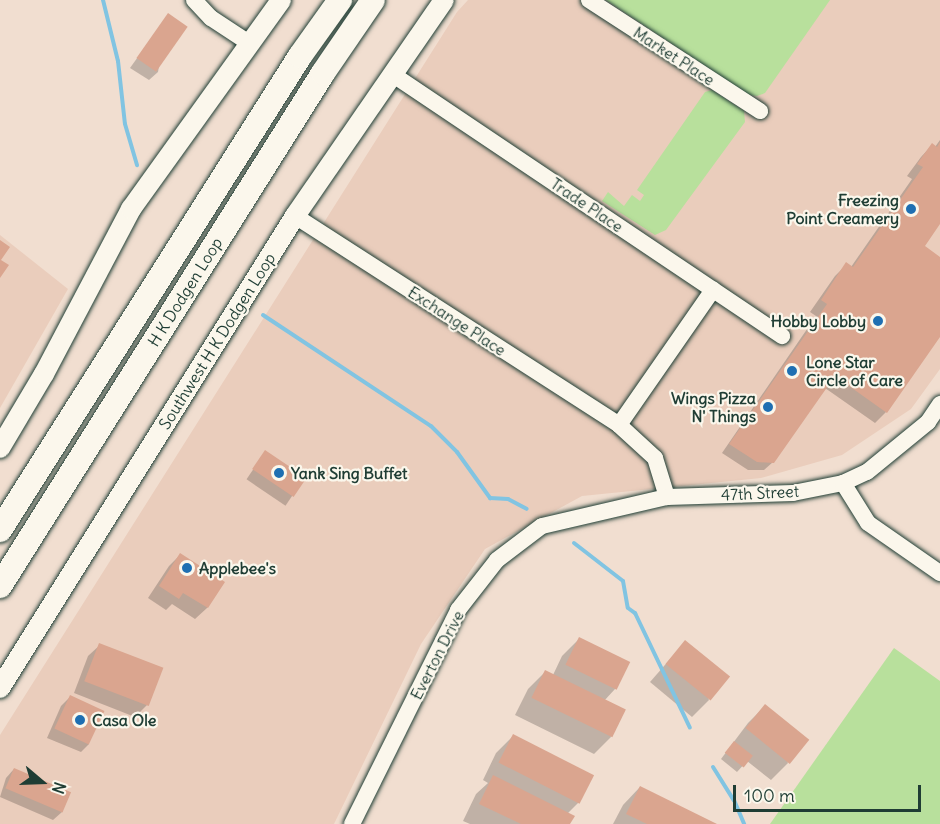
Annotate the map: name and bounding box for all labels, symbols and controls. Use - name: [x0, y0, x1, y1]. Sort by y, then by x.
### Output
- street label: Market Place: [630, 23, 718, 89]
- street label: Trade Place: [547, 174, 627, 236]
- place label: Freezing Point Creamery: [786, 190, 899, 228]
- marker: Freezing Point Creamery: [904, 202, 918, 216]
- street label: H K Dodgen Loop: [144, 234, 226, 350]
- street label: Southwest H K Dodgen Loop: [155, 249, 279, 433]
- street label: Exchange Place: [404, 282, 510, 360]
- place label: Hobby Lobby: [771, 311, 866, 331]
- marker: Hobby Lobby: [871, 314, 885, 328]
- place label: Lone Star Circle of Care: [806, 352, 903, 390]
- marker: Lone Star Circle of Care: [783, 362, 801, 380]
- place label: Wings Pizza N' Things: [671, 388, 756, 426]
- marker: Wings Pizza N' Things: [761, 400, 775, 414]
- place label: Yank Sing Buffet: [291, 463, 408, 483]
- marker: Yank Sing Buffet: [272, 466, 286, 480]
- street label: 47th Street: [721, 481, 799, 505]
- place label: Applebee's: [199, 558, 276, 578]
- marker: Applebee's: [180, 561, 194, 575]
- street label: Everton Drive: [406, 607, 468, 703]
- place label: Casa Ole: [92, 710, 156, 730]
- marker: Casa Ole: [73, 713, 87, 727]
- north arrow: [12, 752, 72, 812]
- scale bar: [736, 773, 924, 811]
- text: N: [48, 779, 70, 796]
- text: 100 m: [744, 784, 795, 807]

